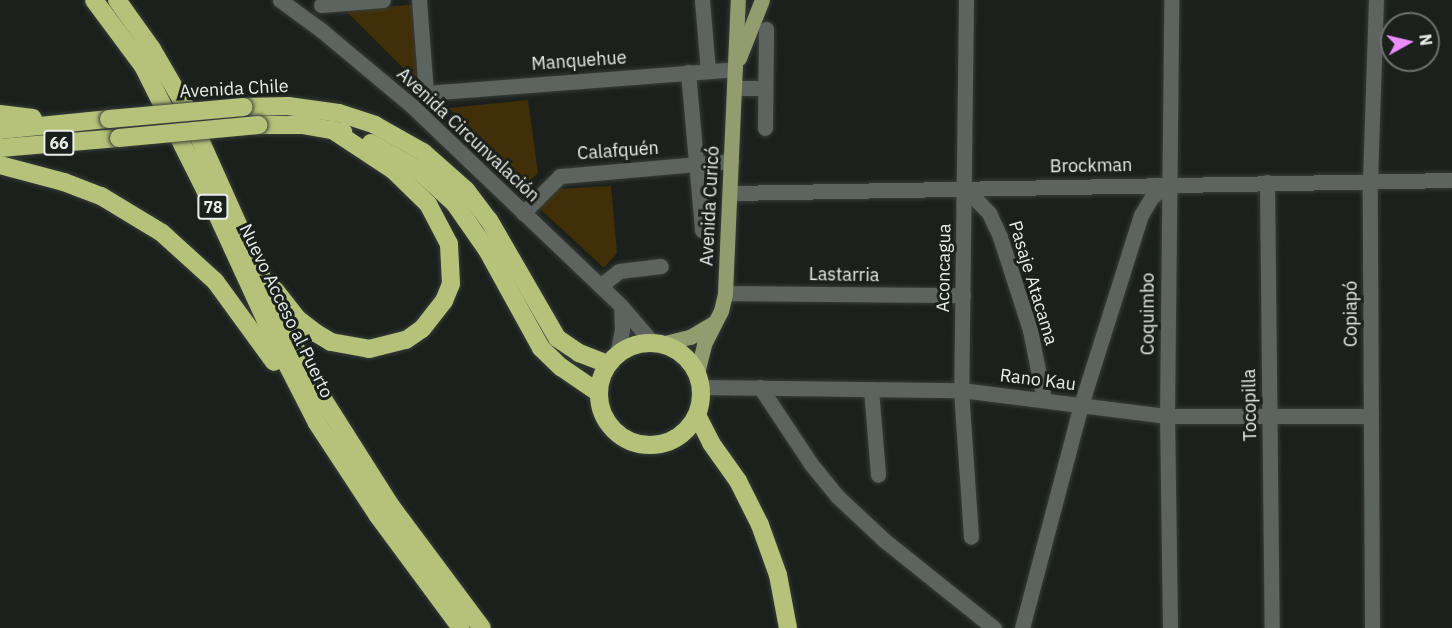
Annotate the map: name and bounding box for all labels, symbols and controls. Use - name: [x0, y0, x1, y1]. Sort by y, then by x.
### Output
- north arrow: [1380, 12, 1440, 72]
- text: N: [1415, 33, 1437, 47]
- street label: Manquehue: [531, 47, 627, 75]
- street label: Avenida Circunvalación: [392, 63, 544, 207]
- street label: Avenida Chile: [179, 75, 289, 103]
- road number: 66: [42, 130, 76, 156]
- street label: Calafquén: [576, 137, 660, 165]
- street label: Avenida Curicó: [696, 145, 724, 267]
- street label: Brockman: [1050, 154, 1132, 178]
- road number: 78: [196, 194, 230, 220]
- street label: Pasaje Atacama: [1004, 218, 1062, 348]
- street label: Nuevo Acceso al Puerto: [234, 220, 338, 402]
- street label: Aconcagua: [932, 223, 956, 313]
- street label: Lastarria: [809, 264, 879, 286]
- street label: Coquimbo: [1137, 273, 1159, 355]
- street label: Copiapó: [1340, 281, 1362, 347]
- street label: Rano Kau: [999, 365, 1077, 395]
- street label: Tocopilla: [1239, 369, 1261, 441]

